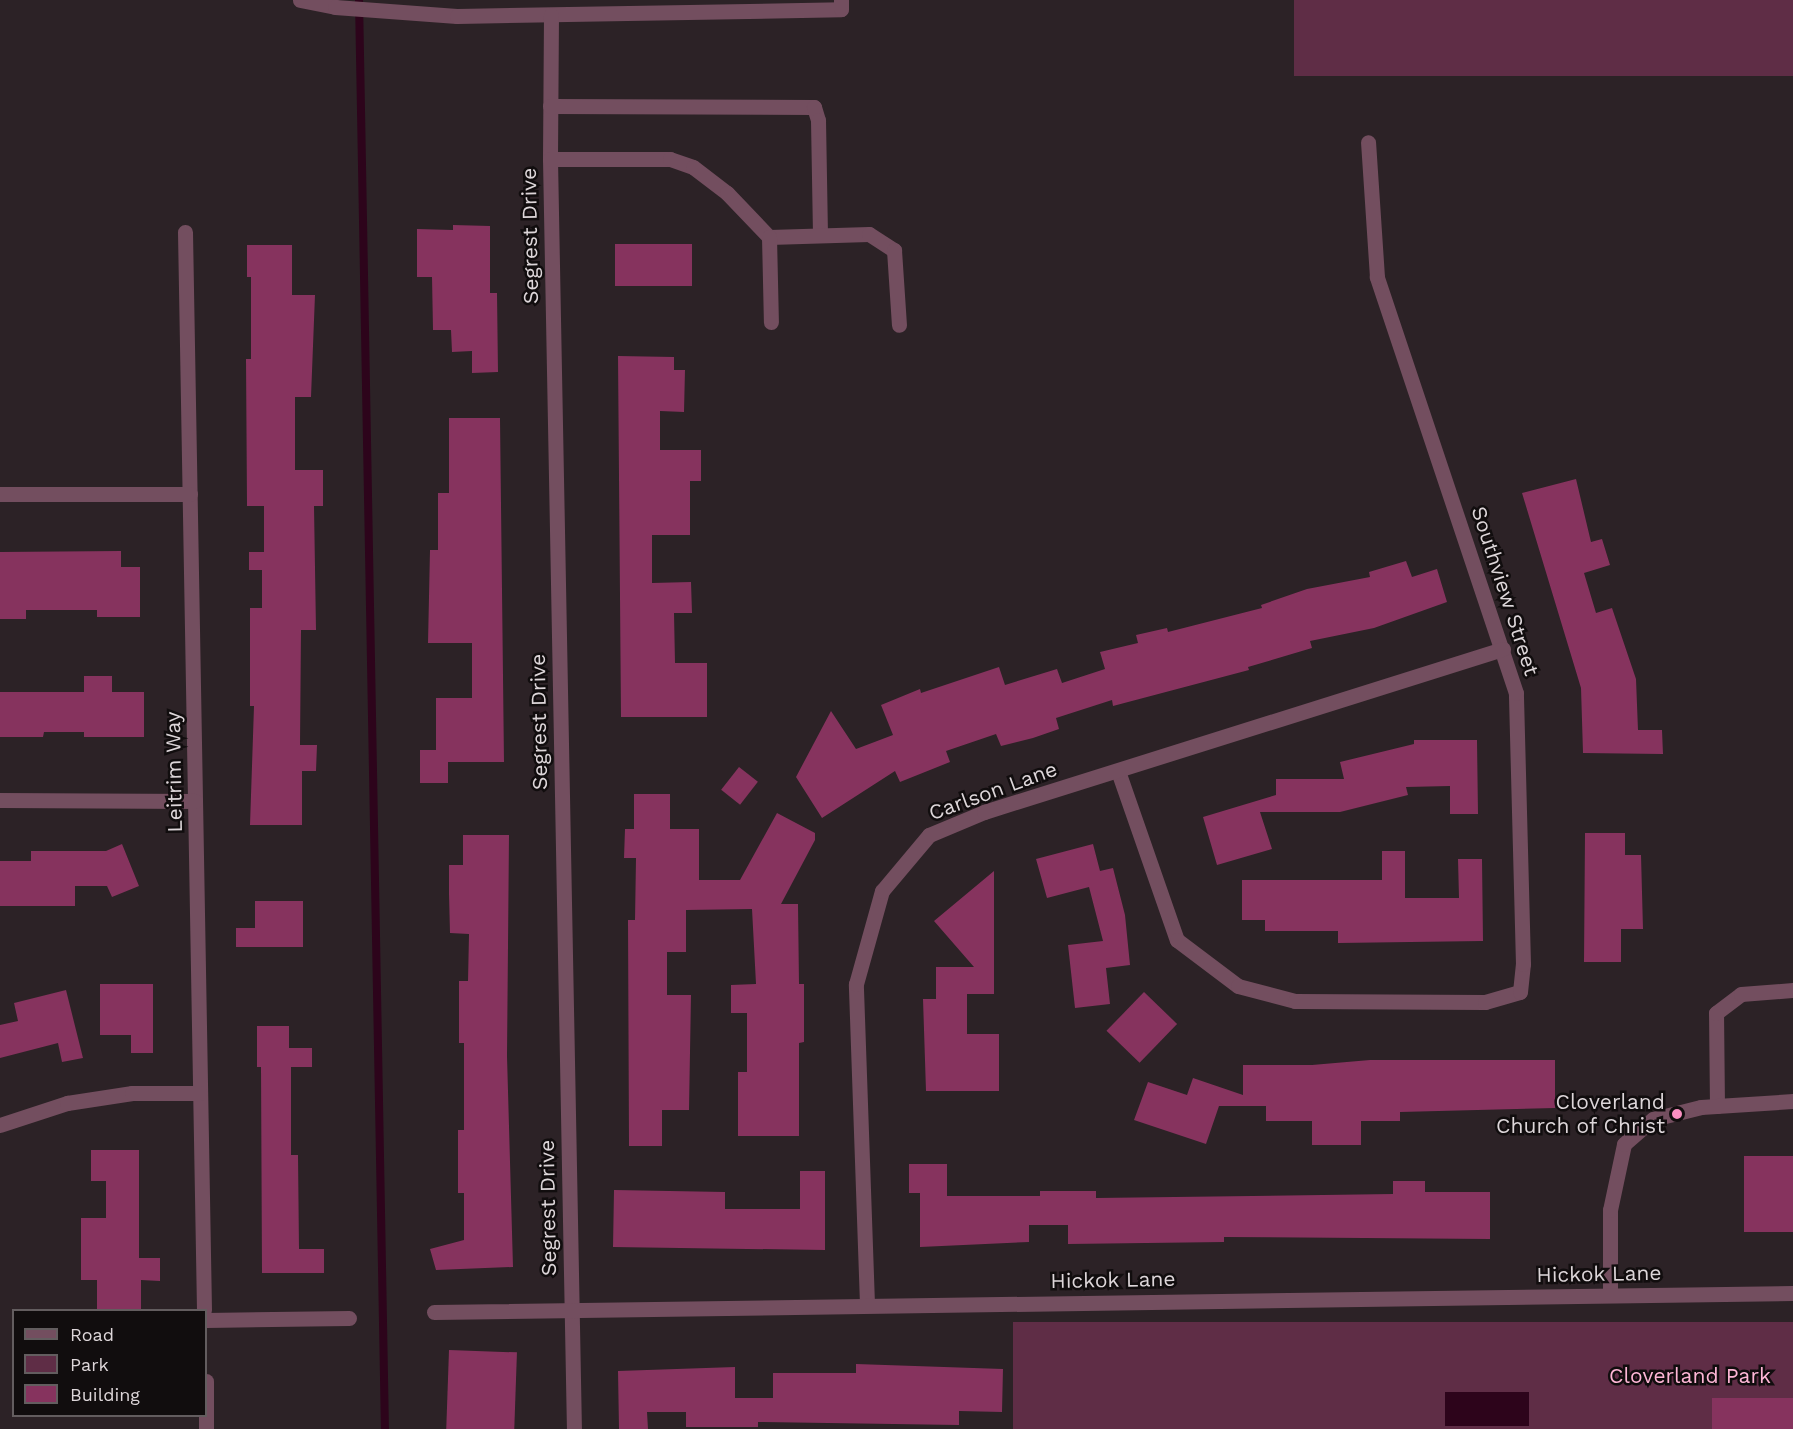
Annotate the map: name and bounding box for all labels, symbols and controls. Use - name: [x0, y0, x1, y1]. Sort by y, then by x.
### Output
- street label: Segrest Drive: [516, 168, 544, 304]
- street label: Southview Street: [1466, 503, 1544, 679]
- street label: Segrest Drive: [525, 654, 553, 790]
- street label: Leitrim Way: [160, 711, 188, 833]
- street label: Carlson Lane: [925, 756, 1061, 826]
- place label: Cloverland Church of Christ: [1495, 1089, 1665, 1139]
- marker: Cloverland Church of Christ: [1670, 1107, 1684, 1121]
- street label: Segrest Drive: [534, 1140, 562, 1276]
- street label: Hickok Lane: [1536, 1260, 1662, 1288]
- street label: Hickok Lane: [1050, 1266, 1176, 1294]
- legend: [12, 1309, 207, 1417]
- text: Road: [70, 1324, 114, 1345]
- text: Park: [70, 1354, 109, 1375]
- park label: Cloverland Park: [1609, 1363, 1771, 1389]
- text: Building: [70, 1384, 140, 1405]

